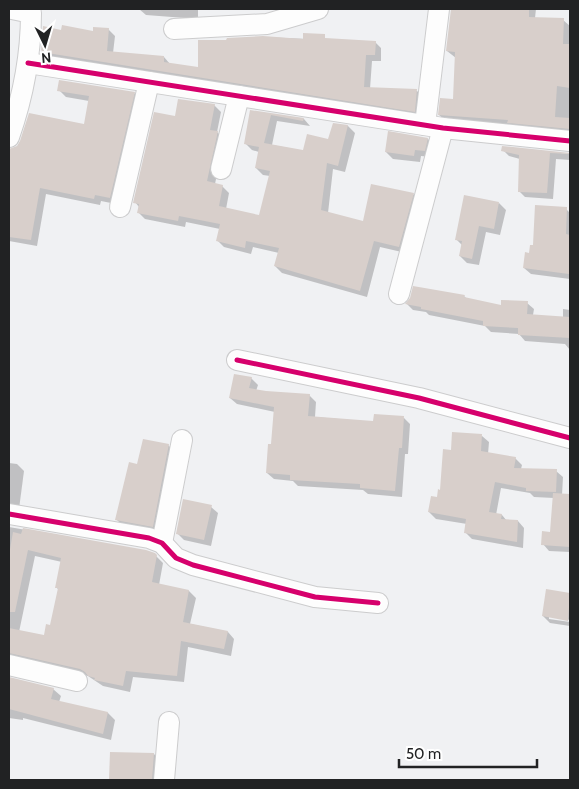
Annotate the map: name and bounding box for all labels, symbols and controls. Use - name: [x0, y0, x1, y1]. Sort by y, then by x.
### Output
- north arrow: [20, 20, 70, 70]
- text: N: [40, 49, 52, 67]
- scale bar: [399, 736, 536, 768]
- text: 50 m: [406, 745, 441, 763]

